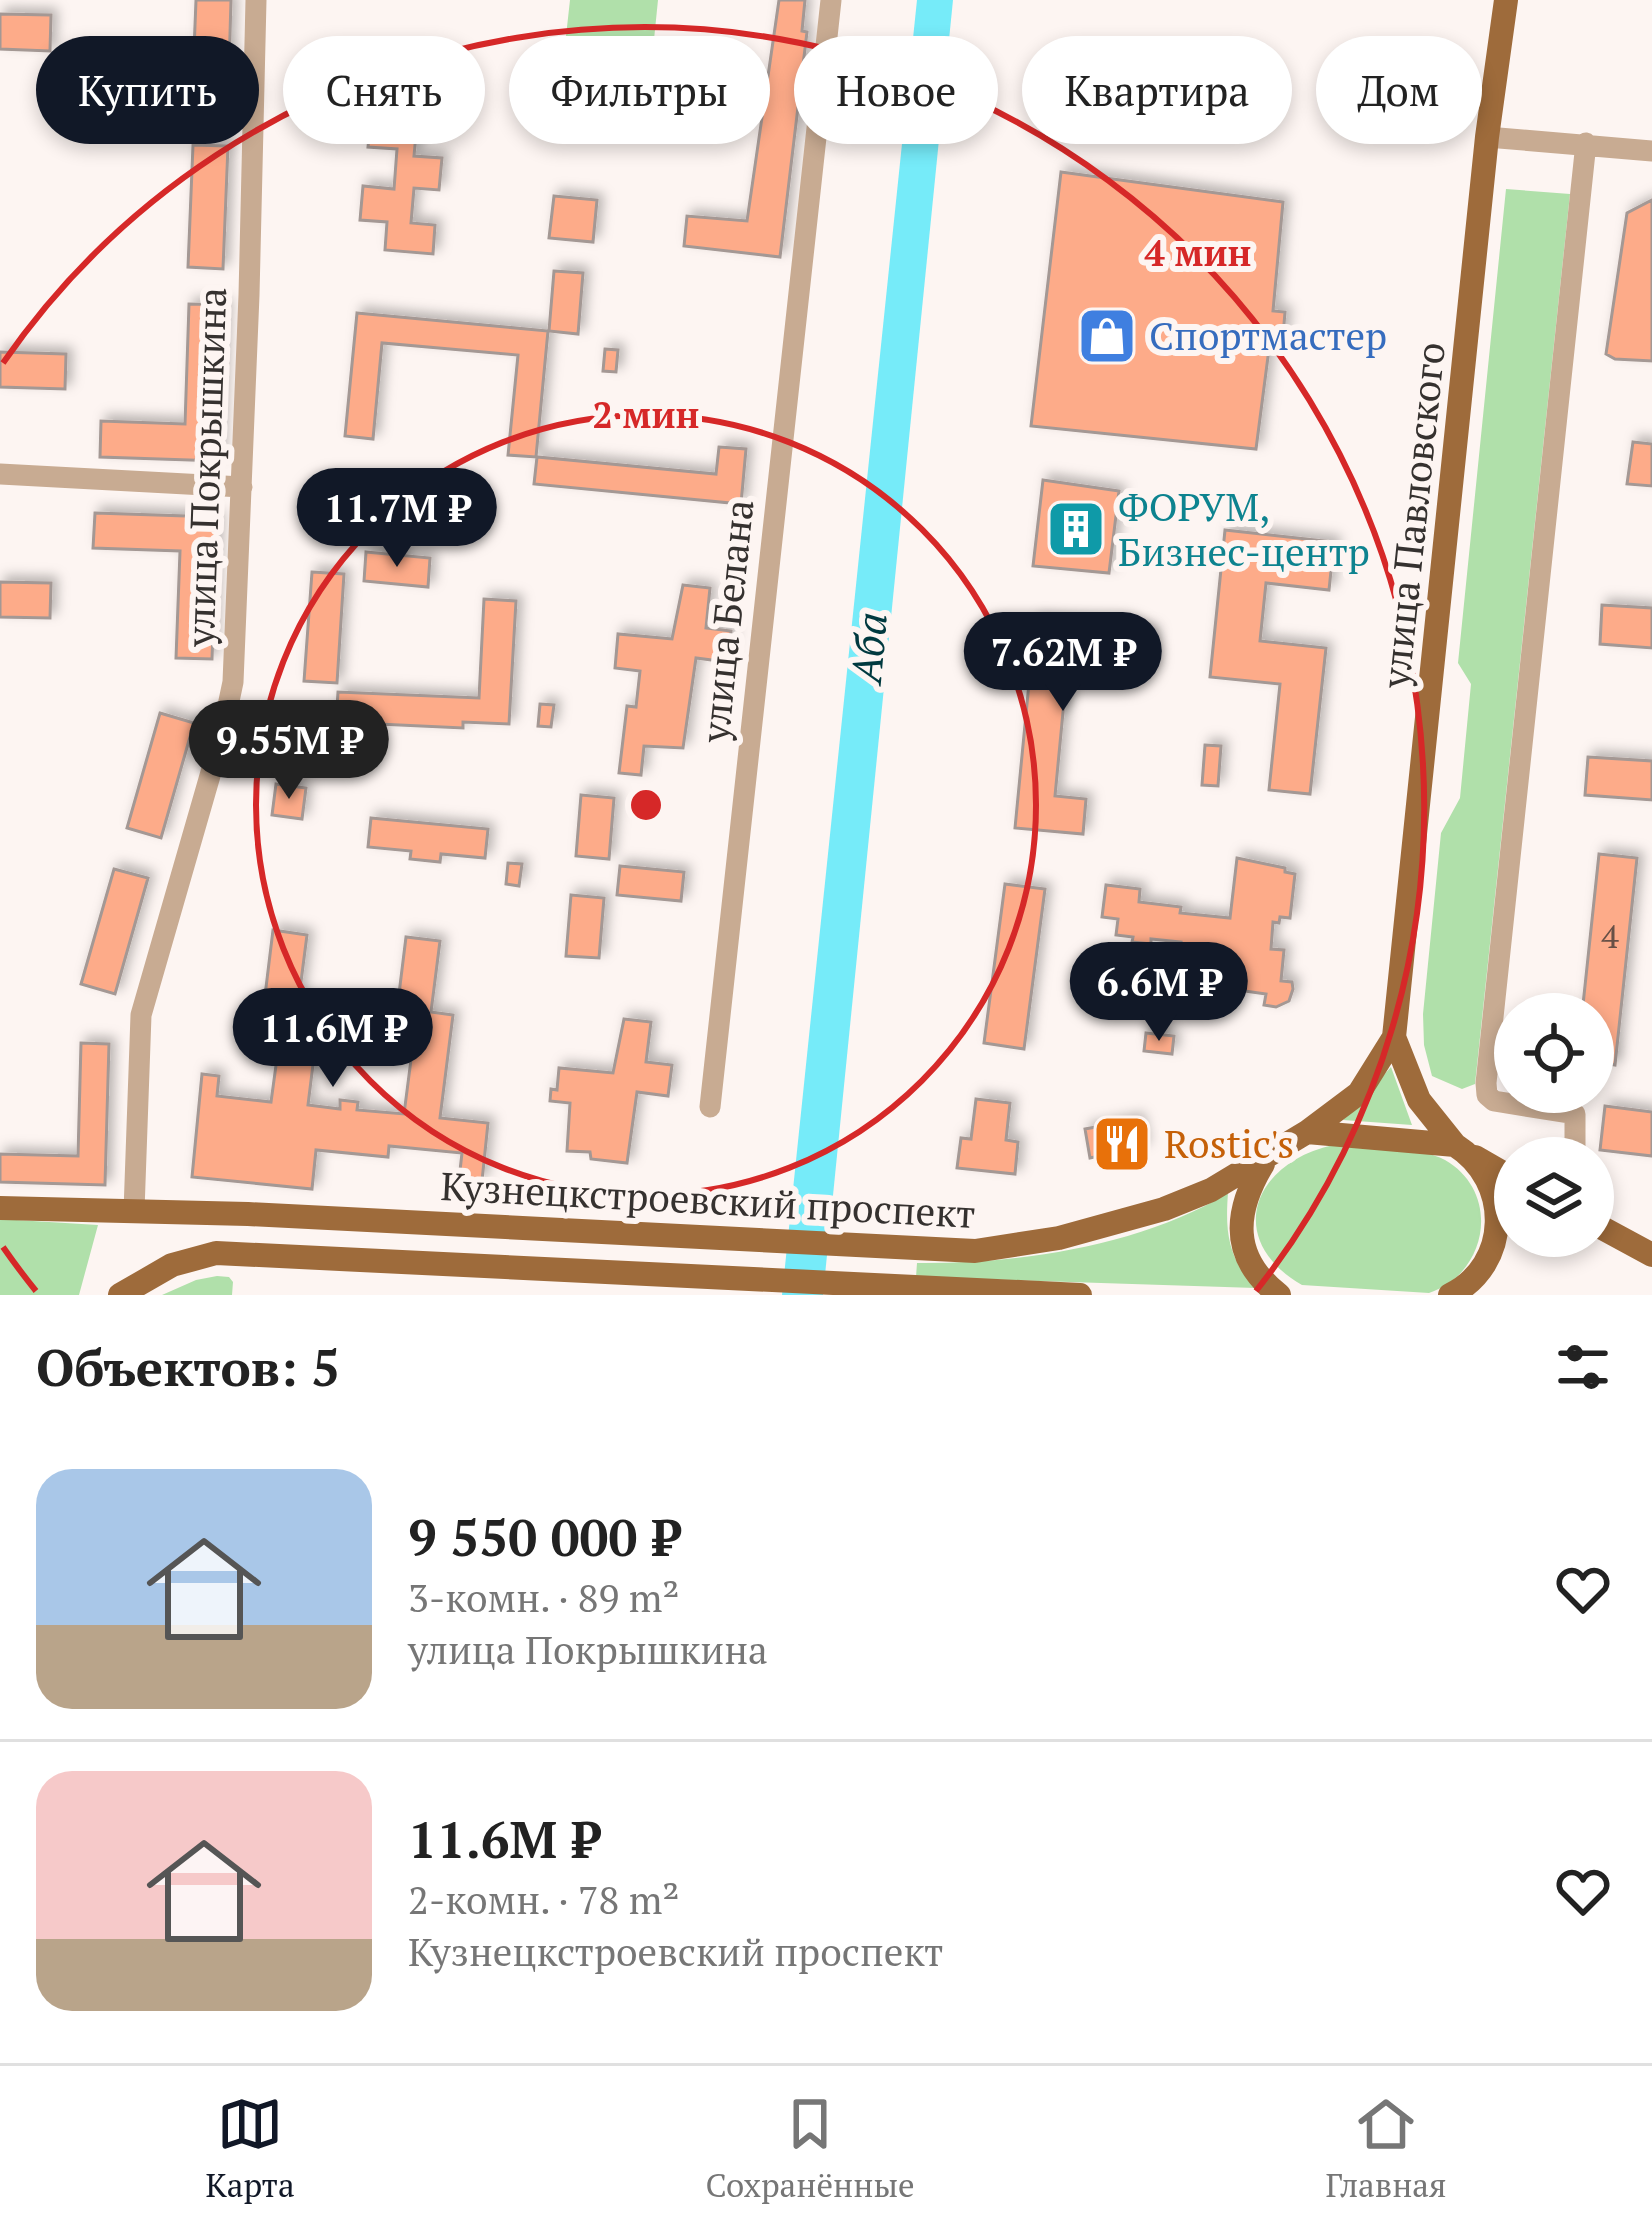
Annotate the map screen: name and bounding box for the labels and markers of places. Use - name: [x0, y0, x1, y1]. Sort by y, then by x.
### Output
- shop icon: Спортмастер: [1076, 305, 1138, 367]
- place label: Спортмастер: [1149, 309, 1387, 361]
- pin: 11.7M ₽: [286, 468, 508, 570]
- place label: ФОРУМ, Бизнес-центр: [1118, 480, 1370, 577]
- building icon: ФОРУМ, Бизнес-центр: [1045, 498, 1107, 560]
- pin: 7.62M ₽: [952, 612, 1174, 714]
- pin: 9.55M ₽: [178, 700, 400, 802]
- centre of rings: [625, 784, 667, 826]
- pin: 6.6M ₽: [1061, 942, 1257, 1044]
- pin: 11.6M ₽: [222, 988, 444, 1090]
- restaurant icon: Rostic's: [1091, 1113, 1153, 1175]
- place label: Rostic's: [1164, 1117, 1294, 1169]

